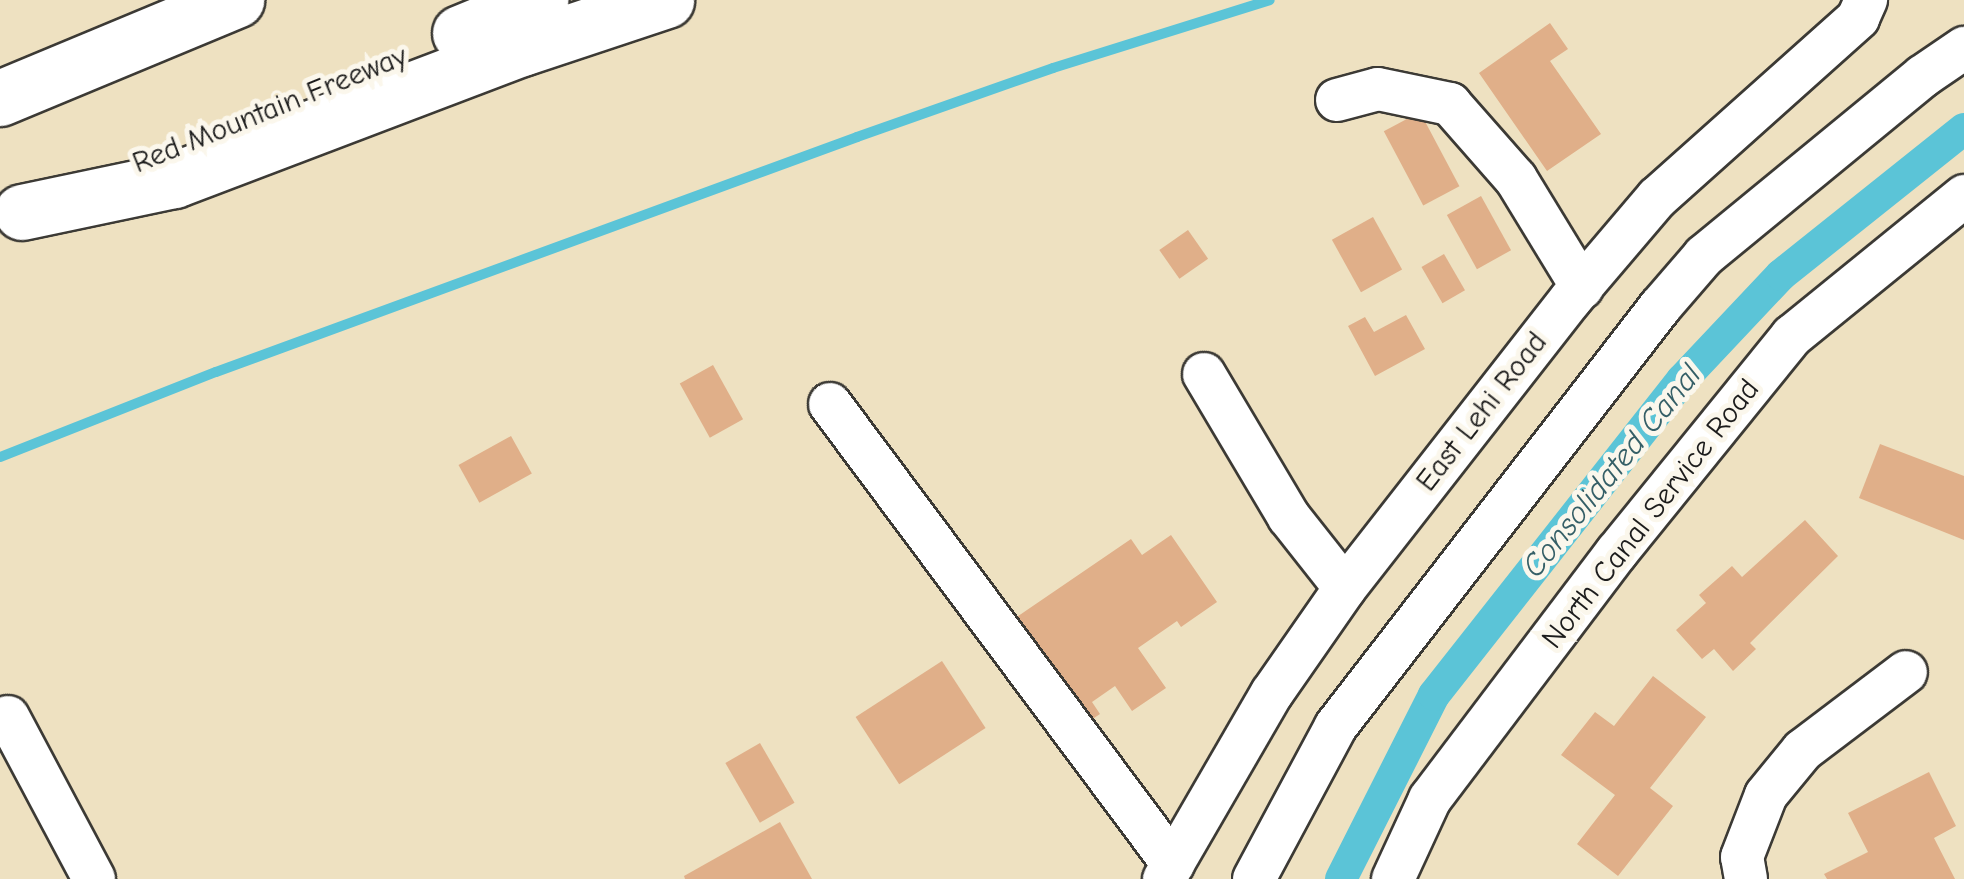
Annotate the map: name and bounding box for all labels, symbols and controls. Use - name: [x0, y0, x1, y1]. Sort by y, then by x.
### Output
- street label: Red Mountain Freeway: [127, 38, 413, 182]
- street label: East Lehi Road: [1409, 325, 1555, 499]
- water label: Consolidated Canal: [1514, 357, 1710, 585]
- street label: North Canal Service Road: [1535, 372, 1767, 656]

